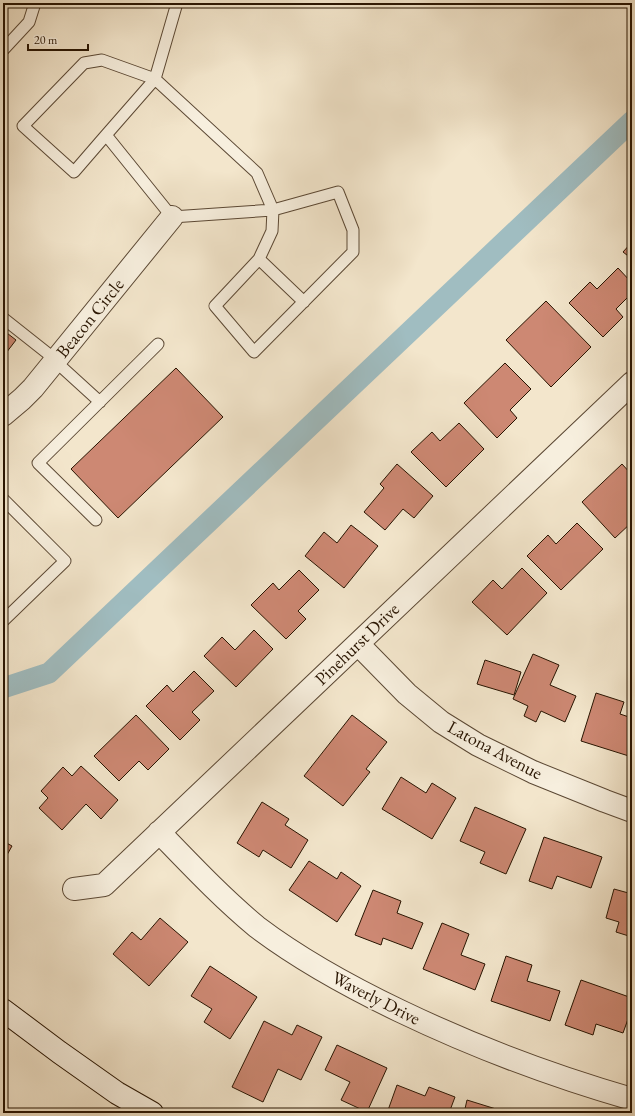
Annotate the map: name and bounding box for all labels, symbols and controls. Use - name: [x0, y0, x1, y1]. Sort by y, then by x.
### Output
- scale bar: [28, 26, 88, 52]
- text: 20 m: [34, 32, 58, 48]
- street label: Beacon Circle: [51, 273, 129, 362]
- street label: Pinehurst Drive: [309, 597, 404, 690]
- street label: Latona Avenue: [444, 715, 547, 784]
- street label: Waverly Drive: [328, 965, 424, 1030]

